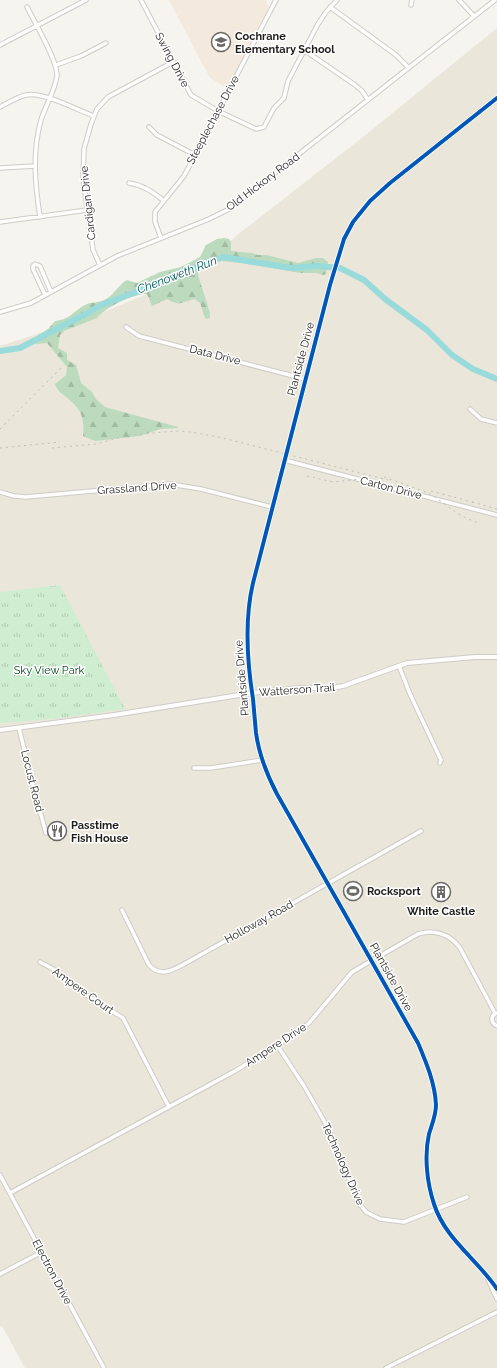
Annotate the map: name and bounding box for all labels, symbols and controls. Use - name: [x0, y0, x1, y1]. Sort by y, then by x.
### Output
- street label: Swing Drive: [152, 30, 192, 90]
- place label: Cochrane Elementary School: [235, 30, 335, 56]
- school or university icon: Cochrane Elementary School: [210, 31, 232, 53]
- street label: Steeplechase Drive: [184, 73, 242, 167]
- street label: Old Hickory Road: [224, 150, 302, 214]
- street label: Cardigan Drive: [78, 165, 98, 241]
- water label: Chenoweth Run: [135, 253, 219, 297]
- street label: Plantside Drive: [285, 320, 317, 397]
- street label: Data Drive: [188, 342, 243, 368]
- street label: Carton Drive: [359, 474, 424, 502]
- street label: Grassland Drive: [97, 479, 178, 497]
- street label: Plantside Drive: [232, 639, 252, 716]
- park label: Sky View Park: [14, 664, 85, 677]
- street label: Watterson Trail: [259, 681, 335, 699]
- street label: Locust Road: [18, 749, 46, 814]
- place label: Passtime Fish House: [71, 819, 129, 845]
- restaurant icon: Passtime Fish House: [46, 820, 68, 842]
- sports icon: Rocksport: [342, 880, 364, 902]
- building icon: White Castle: [430, 881, 452, 903]
- place label: Rocksport: [367, 885, 421, 898]
- street label: Holloway Road: [222, 898, 296, 946]
- place label: White Castle: [407, 905, 475, 918]
- street label: Plantside Drive: [367, 941, 415, 1014]
- street label: Ampere Court: [50, 965, 116, 1017]
- street label: Ampere Drive: [243, 1020, 309, 1070]
- street label: Technology Drive: [319, 1121, 367, 1208]
- street label: Electron Drive: [29, 1237, 75, 1307]

